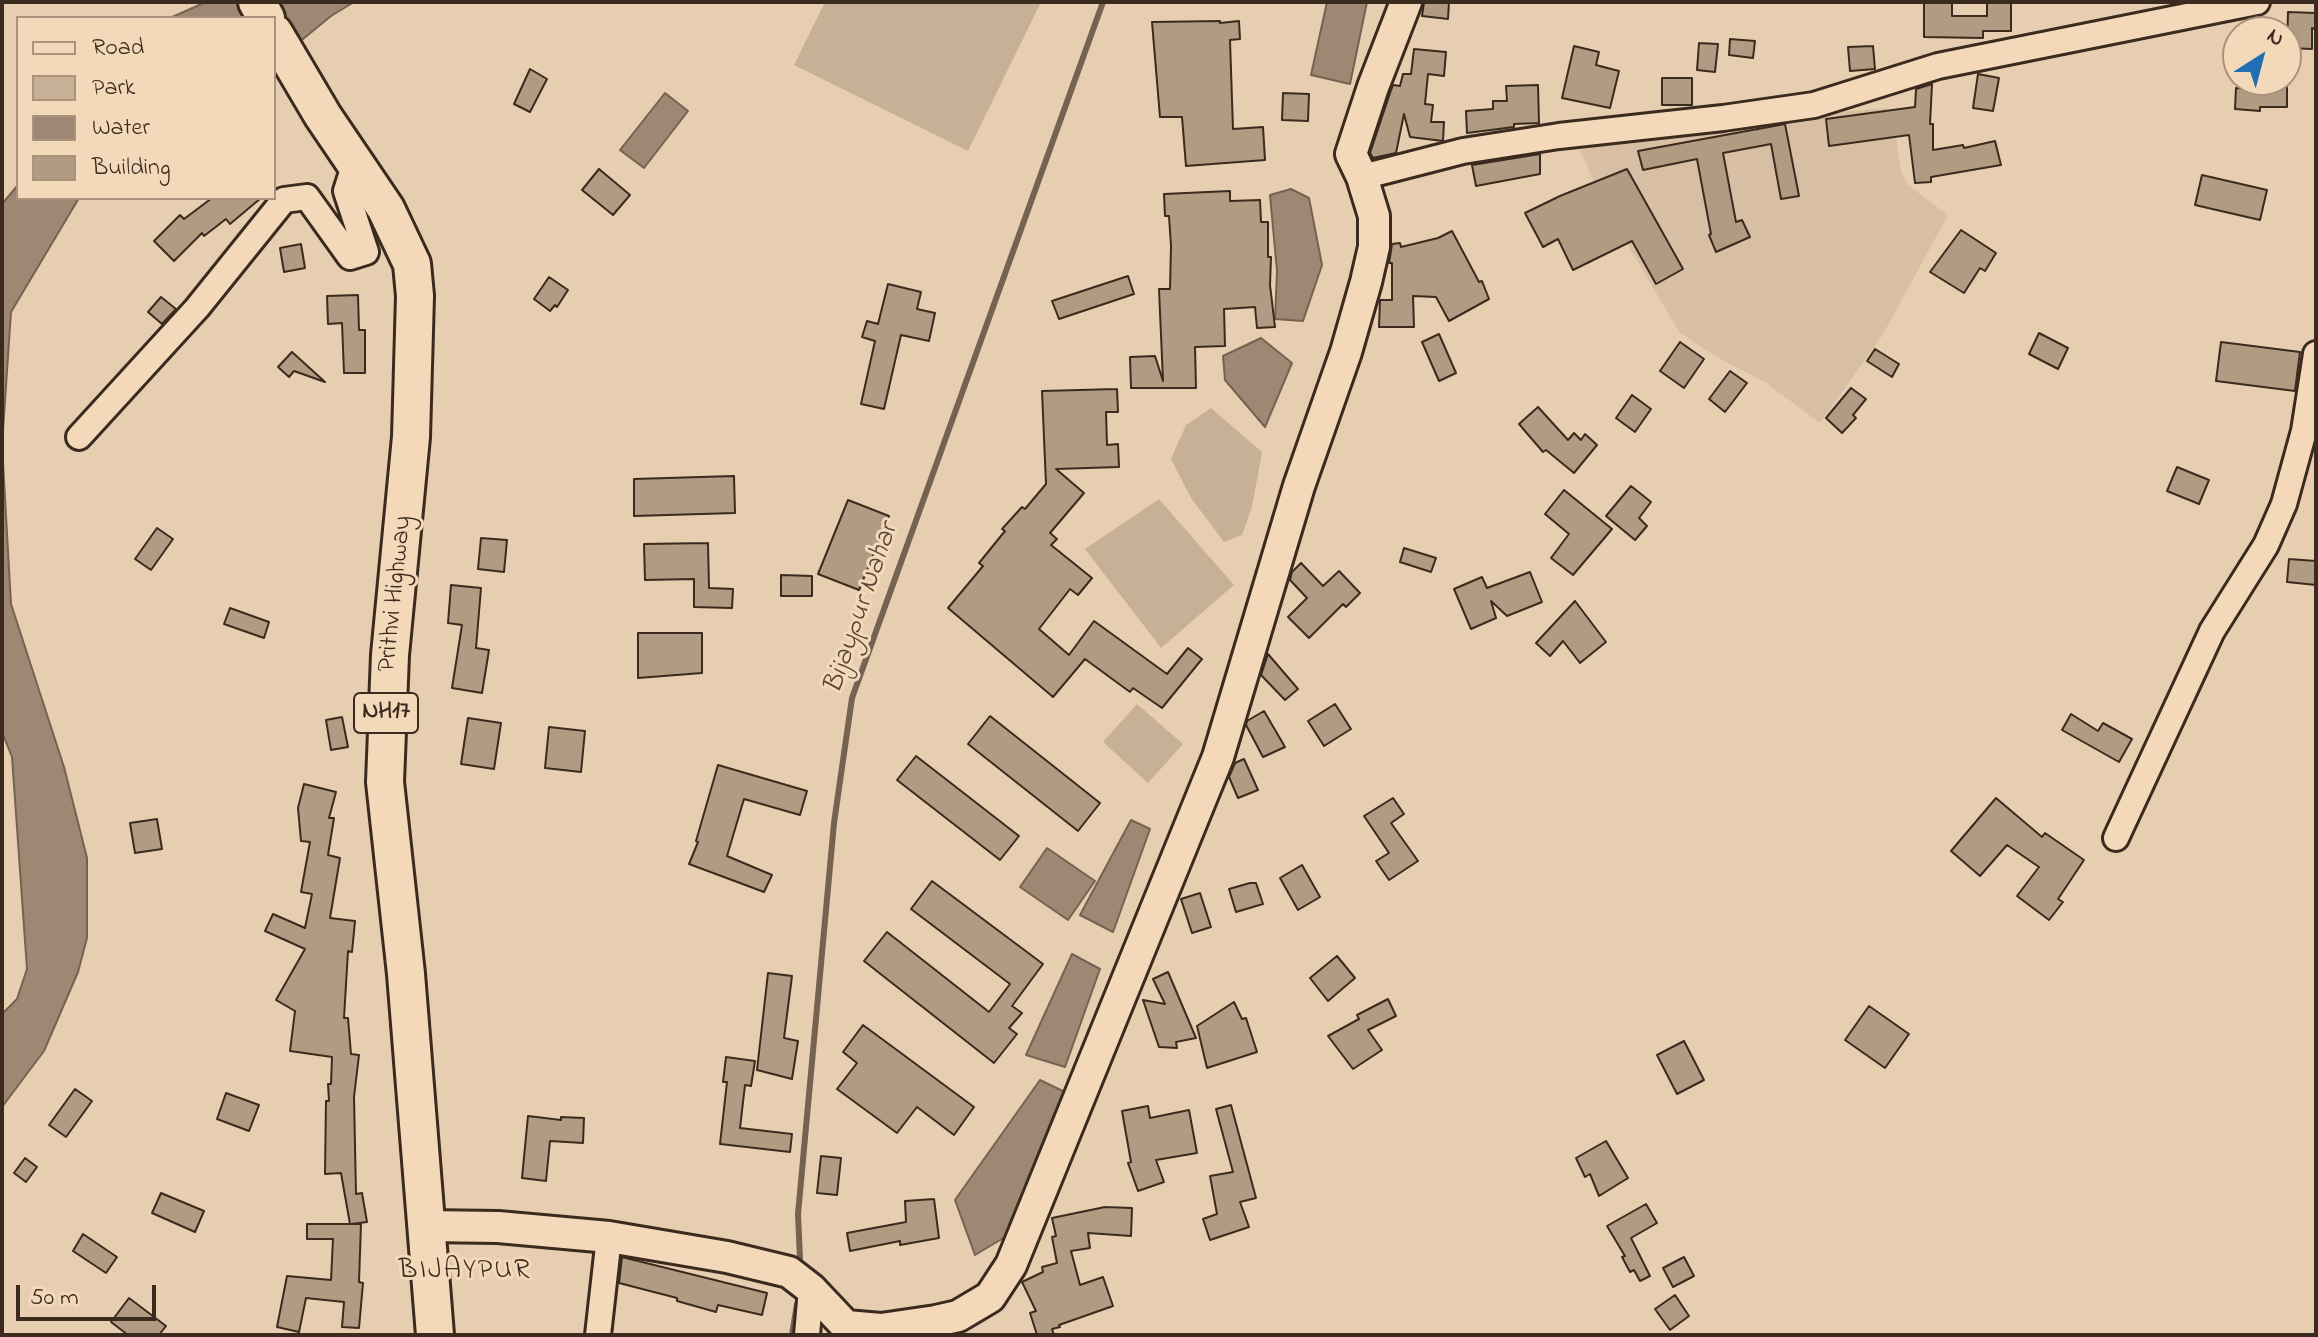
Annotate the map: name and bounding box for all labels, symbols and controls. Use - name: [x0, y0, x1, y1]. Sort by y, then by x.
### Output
- legend: [16, 16, 276, 200]
- north arrow: [2222, 16, 2302, 96]
- text: N: [2260, 21, 2290, 56]
- text: Road: [92, 31, 144, 66]
- text: Park: [92, 71, 135, 106]
- text: Water: [92, 111, 150, 146]
- text: Building: [92, 151, 171, 186]
- street label: Prithvi Highway: [373, 514, 421, 674]
- water label: Bijaypur Nahar: [818, 519, 908, 699]
- road number: NH17: [354, 693, 418, 733]
- district label: BIJAYPUR: [399, 1255, 531, 1289]
- scale bar: [20, 1269, 160, 1319]
- text: 50 m: [30, 1281, 79, 1316]

